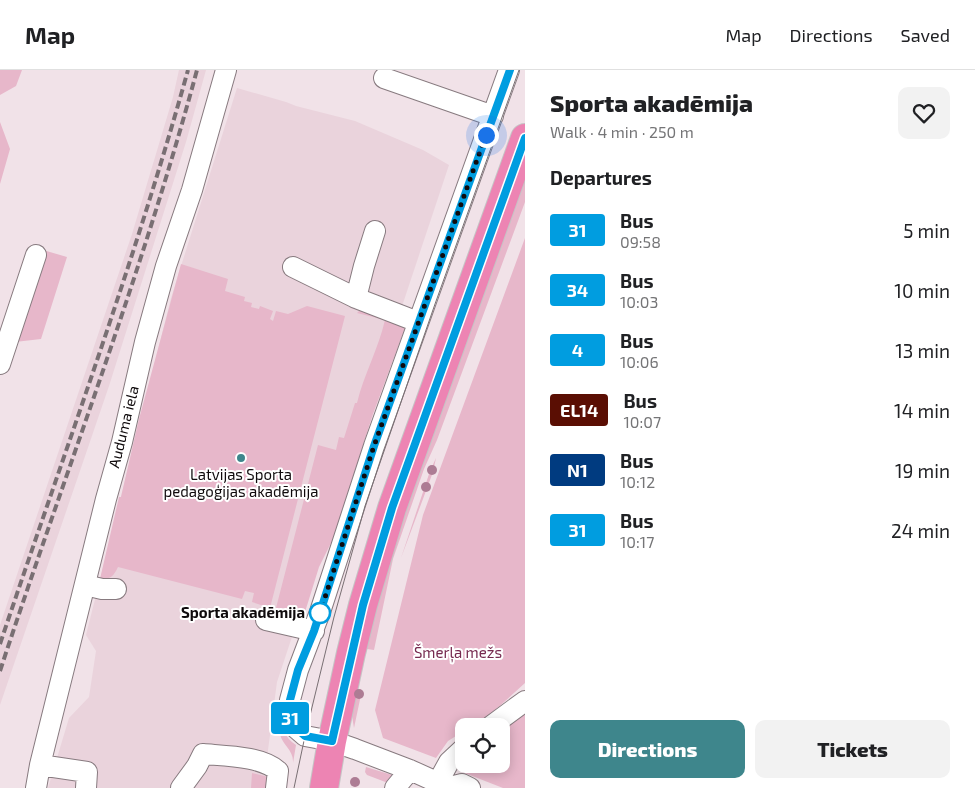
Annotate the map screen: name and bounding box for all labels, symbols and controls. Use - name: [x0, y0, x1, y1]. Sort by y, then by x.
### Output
- text: Map: [25, 20, 75, 49]
- text: Map: [725, 24, 762, 46]
- text: Directions: [790, 24, 873, 46]
- text: Saved: [901, 24, 950, 46]
- button: heart: [898, 87, 950, 139]
- text: Sporta akadēmija: [550, 88, 753, 117]
- text: Walk · 4 min · 250 m: [550, 122, 694, 141]
- your location: [474, 123, 499, 148]
- text: Departures: [550, 166, 652, 189]
- text: Bus: [620, 209, 654, 232]
- text: 31: [569, 219, 586, 241]
- text: 5 min: [903, 219, 950, 242]
- text: 09:58: [620, 232, 661, 251]
- text: Bus: [620, 269, 654, 292]
- text: 34: [567, 279, 588, 301]
- text: 10 min: [894, 279, 950, 302]
- text: 10:03: [620, 292, 658, 311]
- text: Bus: [620, 329, 654, 352]
- text: 4: [572, 339, 583, 361]
- text: 13 min: [895, 339, 950, 362]
- text: 10:06: [620, 352, 659, 371]
- street label: Auduma iela: [104, 384, 142, 470]
- text: Bus: [623, 389, 657, 412]
- text: EL14: [560, 399, 598, 421]
- text: 14 min: [894, 399, 950, 422]
- text: 10:07: [623, 412, 661, 431]
- text: Bus: [620, 449, 654, 472]
- marker: Latvijas Sporta pedagoģijas akadēmija: [235, 452, 247, 464]
- text: N1: [567, 459, 588, 481]
- text: 19 min: [895, 459, 950, 482]
- place label: Latvijas Sporta pedagoģijas akadēmija: [163, 465, 319, 501]
- text: 10:12: [620, 472, 655, 491]
- text: Bus: [620, 509, 654, 532]
- text: 31: [569, 519, 586, 541]
- text: 24 min: [891, 519, 950, 542]
- text: 10:17: [620, 532, 654, 551]
- marker: Sporta akadēmija: [309, 602, 331, 624]
- place label: Sporta akadēmija: [181, 603, 305, 621]
- park label: Šmerļa mežs: [414, 643, 502, 663]
- line badge: 31: [268, 702, 312, 734]
- text: 31: [281, 707, 299, 729]
- map controls: [455, 718, 510, 773]
- button: locate: [455, 718, 510, 773]
- button: Directions: [550, 720, 745, 778]
- button: Tickets: [755, 720, 950, 778]

